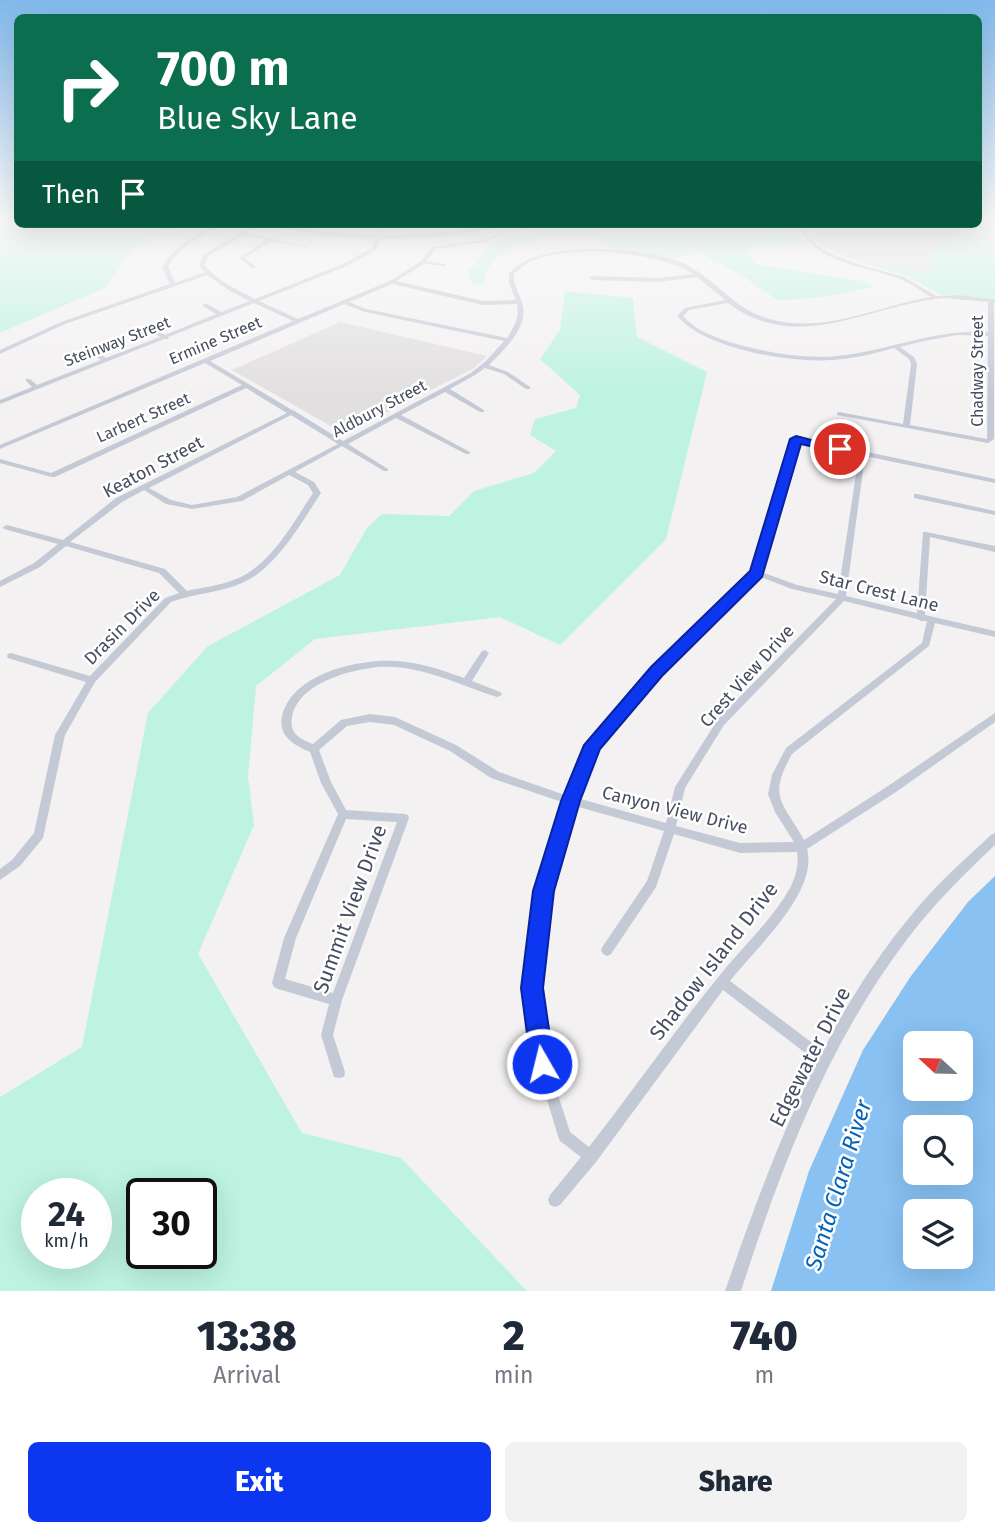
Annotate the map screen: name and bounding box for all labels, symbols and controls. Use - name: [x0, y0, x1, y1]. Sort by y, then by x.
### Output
- text: 700 m: [157, 39, 290, 98]
- icon: right: [42, 42, 133, 133]
- text: Blue Sky Lane: [157, 99, 358, 137]
- icon: arrive: [114, 175, 152, 213]
- text: Then: [42, 179, 100, 210]
- street label: Steinway Street: [61, 312, 173, 370]
- street label: Ermine Street: [166, 312, 264, 368]
- street label: Chadway Street: [968, 315, 987, 427]
- street label: Aldbury Street: [329, 376, 430, 441]
- street label: Larbert Street: [93, 388, 193, 447]
- pin: [810, 419, 870, 479]
- icon: arrive: [821, 430, 859, 468]
- street label: Keaton Street: [99, 431, 207, 503]
- street label: Star Crest Lane: [817, 566, 941, 616]
- street label: Drasin Drive: [79, 584, 165, 670]
- street label: Crest View Drive: [695, 620, 799, 732]
- street label: Canyon View Drive: [600, 781, 750, 839]
- street label: Summit View Drive: [307, 821, 393, 997]
- street label: Shadow Island Drive: [644, 877, 784, 1045]
- street label: Edgewater Drive: [764, 983, 856, 1131]
- position arrow: [505, 1027, 579, 1101]
- north arrow: [903, 1031, 973, 1101]
- map controls: [903, 1031, 973, 1269]
- water label: Santa Clara River: [798, 1095, 878, 1275]
- button: search: [903, 1115, 973, 1185]
- speed limit sign: 30: [126, 1178, 217, 1269]
- text: 24: [48, 1193, 85, 1235]
- button: layers: [903, 1199, 973, 1269]
- text: km/h: [44, 1230, 89, 1252]
- text: 13:38: [197, 1311, 297, 1361]
- text: 2: [503, 1311, 525, 1361]
- text: 740: [731, 1311, 798, 1361]
- text: Arrival: [213, 1361, 281, 1389]
- text: min: [494, 1361, 533, 1389]
- text: m: [754, 1361, 774, 1389]
- button: Exit: [28, 1442, 491, 1522]
- button: Share: [505, 1442, 967, 1522]

